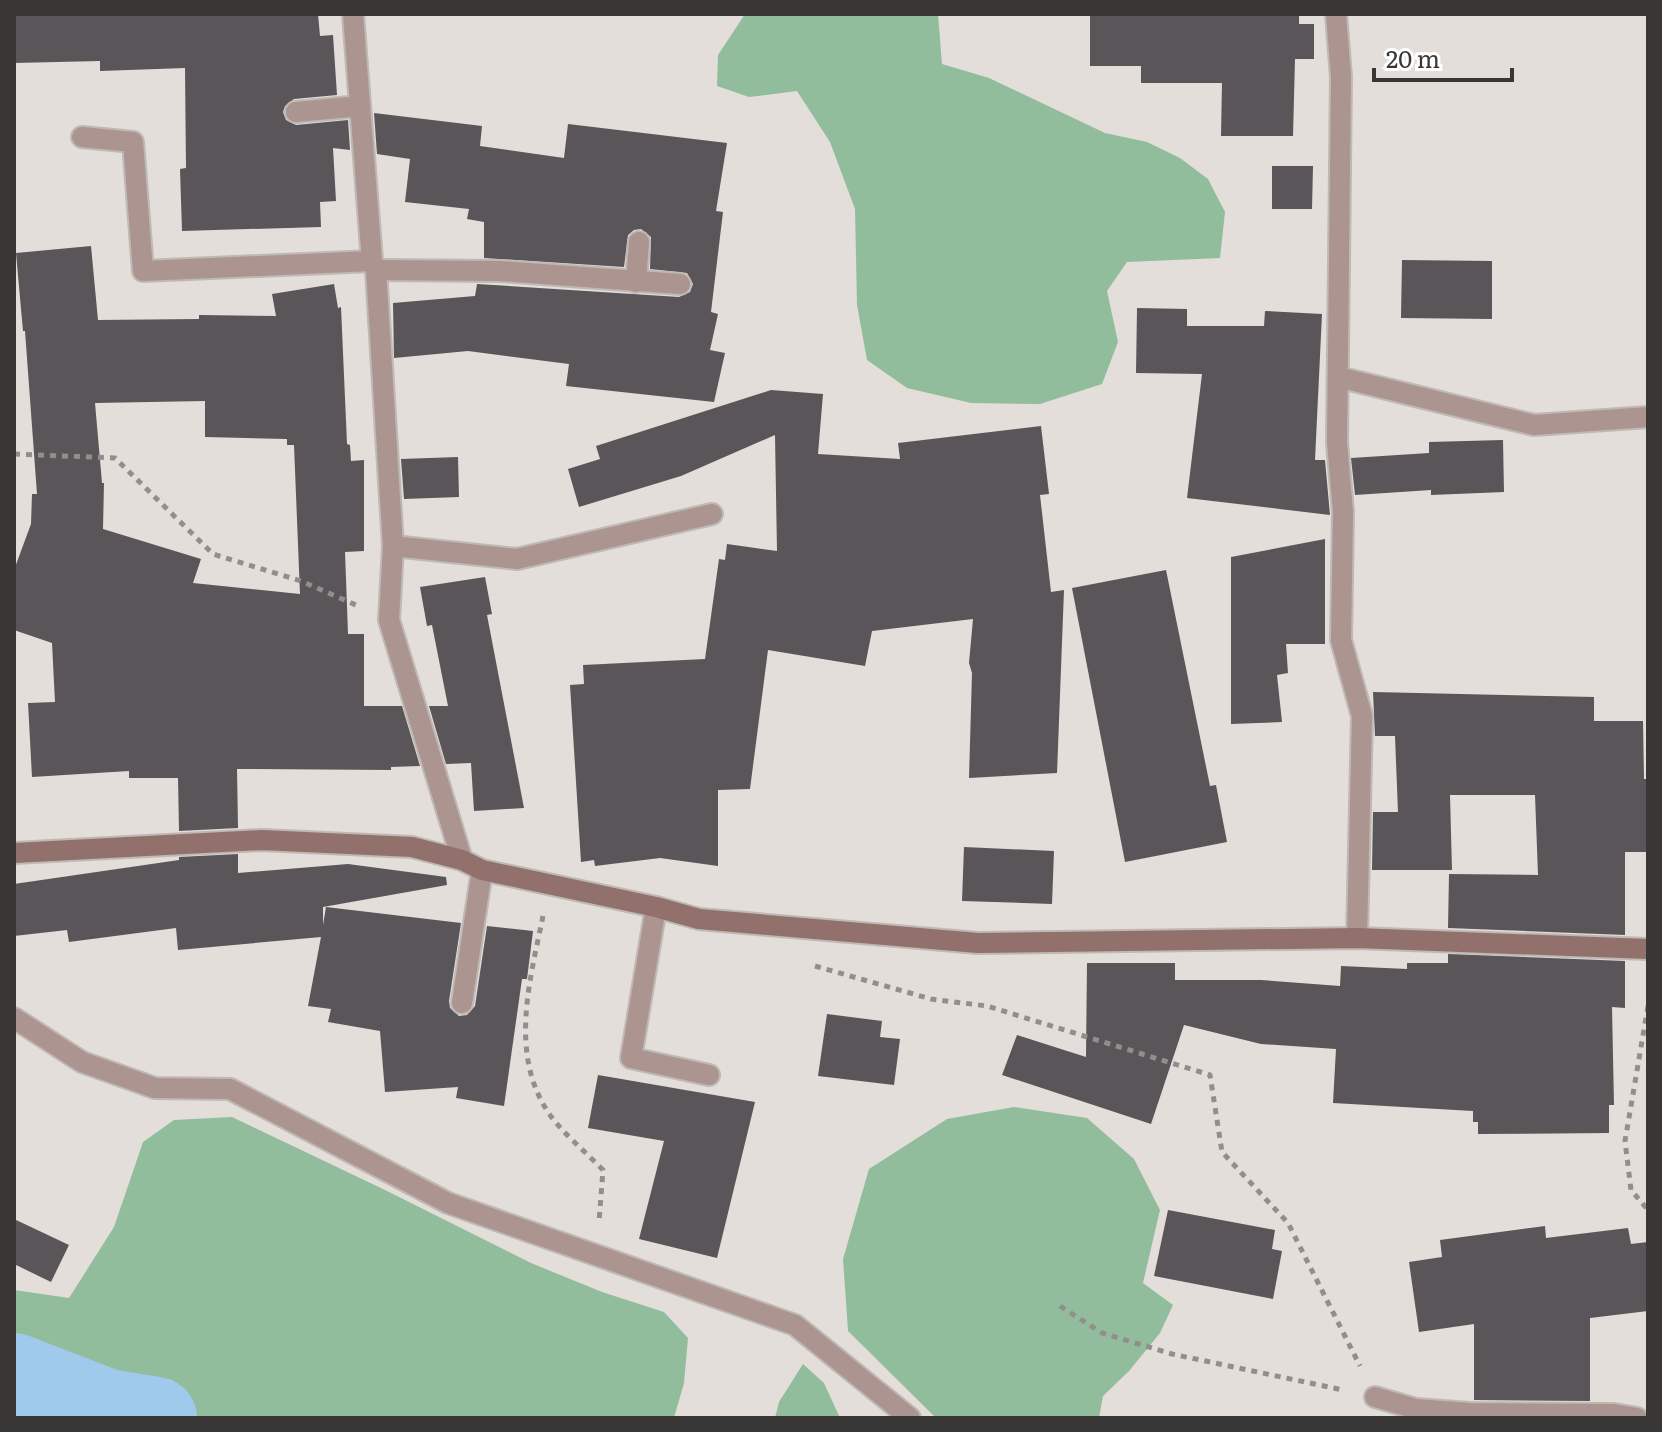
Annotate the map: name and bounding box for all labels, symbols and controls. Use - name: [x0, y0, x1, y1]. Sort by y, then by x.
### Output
- scale bar: [1374, 32, 1512, 82]
- text: 20 m: [1386, 40, 1440, 75]

